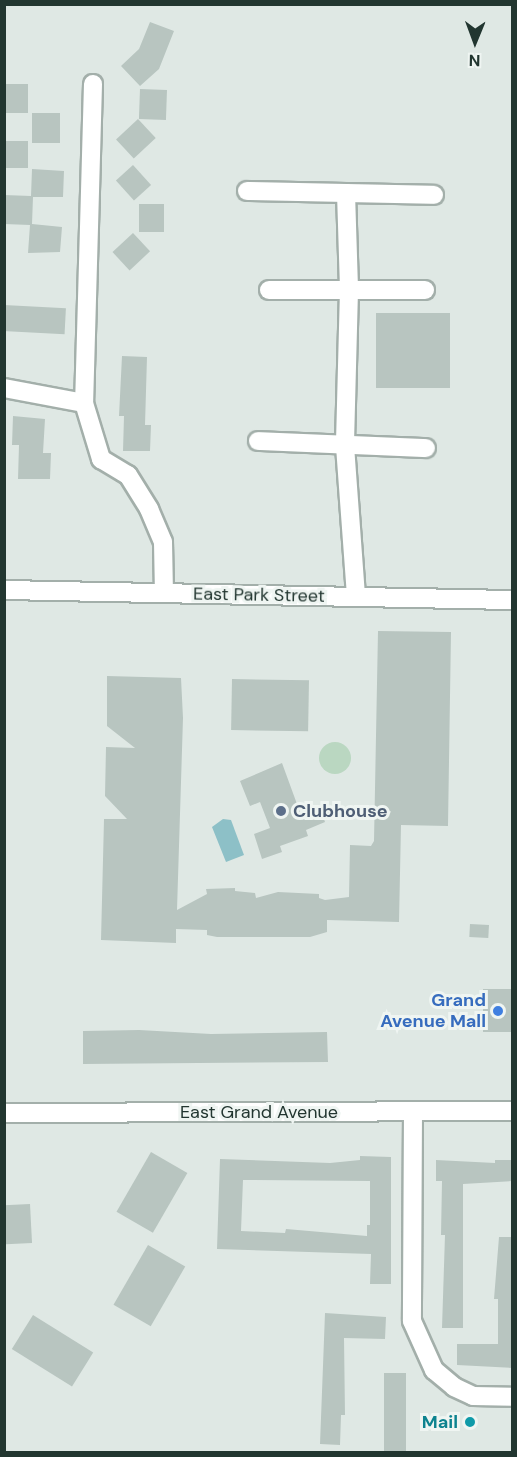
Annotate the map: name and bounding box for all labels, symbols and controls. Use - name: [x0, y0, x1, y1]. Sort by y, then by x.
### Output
- north arrow: [445, 12, 505, 72]
- text: N: [469, 50, 481, 71]
- street label: East Park Street: [193, 583, 325, 607]
- place label: Clubhouse: [293, 800, 388, 822]
- marker: Clubhouse: [274, 804, 288, 818]
- place label: Grand Avenue Mall: [380, 990, 486, 1032]
- marker: Grand Avenue Mall: [491, 1004, 505, 1018]
- street label: East Grand Avenue: [180, 1101, 338, 1123]
- place label: Mail: [422, 1411, 458, 1433]
- marker: Mail: [463, 1415, 477, 1429]

